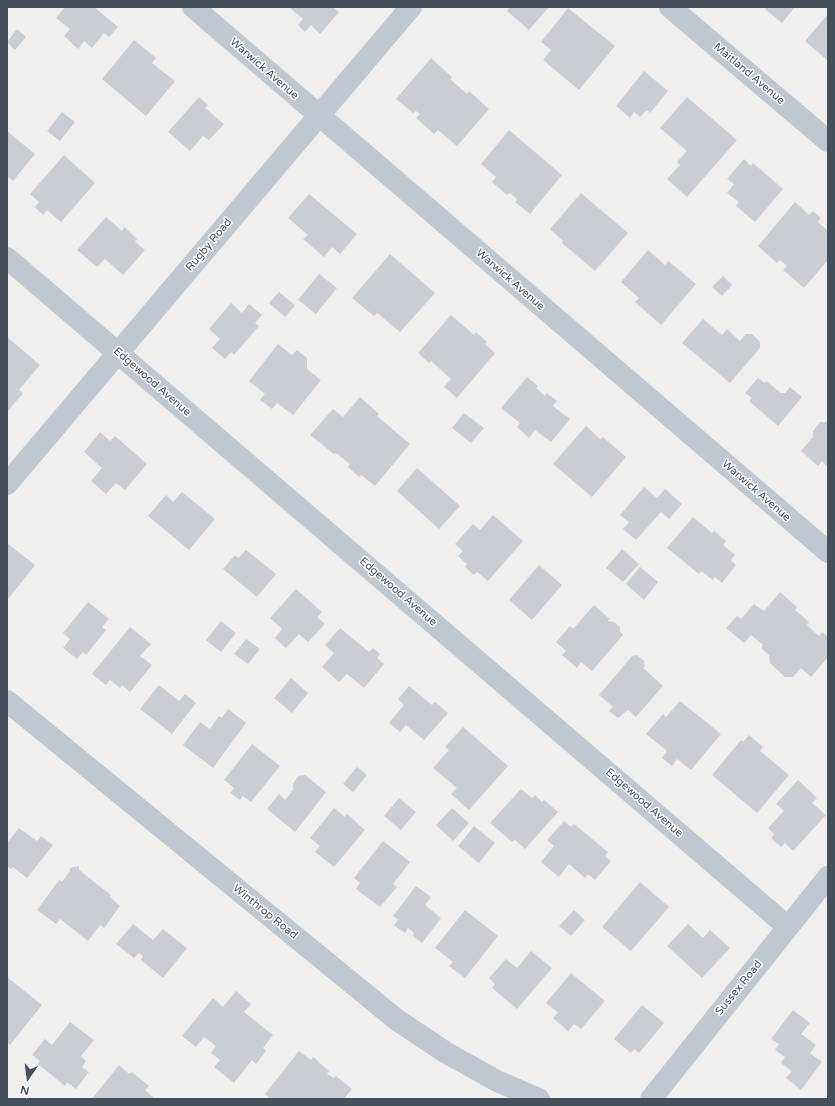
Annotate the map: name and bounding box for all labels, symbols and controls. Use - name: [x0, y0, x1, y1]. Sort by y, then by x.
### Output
- street label: Warwick Avenue: [227, 36, 301, 102]
- street label: Maitland Avenue: [711, 40, 787, 108]
- street label: Rugby Road: [183, 216, 235, 274]
- street label: Warwick Avenue: [473, 247, 547, 313]
- street label: Edgewood Avenue: [111, 345, 193, 419]
- street label: Warwick Avenue: [719, 458, 793, 524]
- street label: Edgewood Avenue: [357, 555, 439, 629]
- street label: Edgewood Avenue: [603, 766, 685, 840]
- street label: Winthrop Road: [230, 882, 300, 942]
- street label: Sussex Road: [713, 958, 765, 1018]
- north arrow: [8, 1058, 48, 1098]
- text: N: [19, 1083, 31, 1098]

